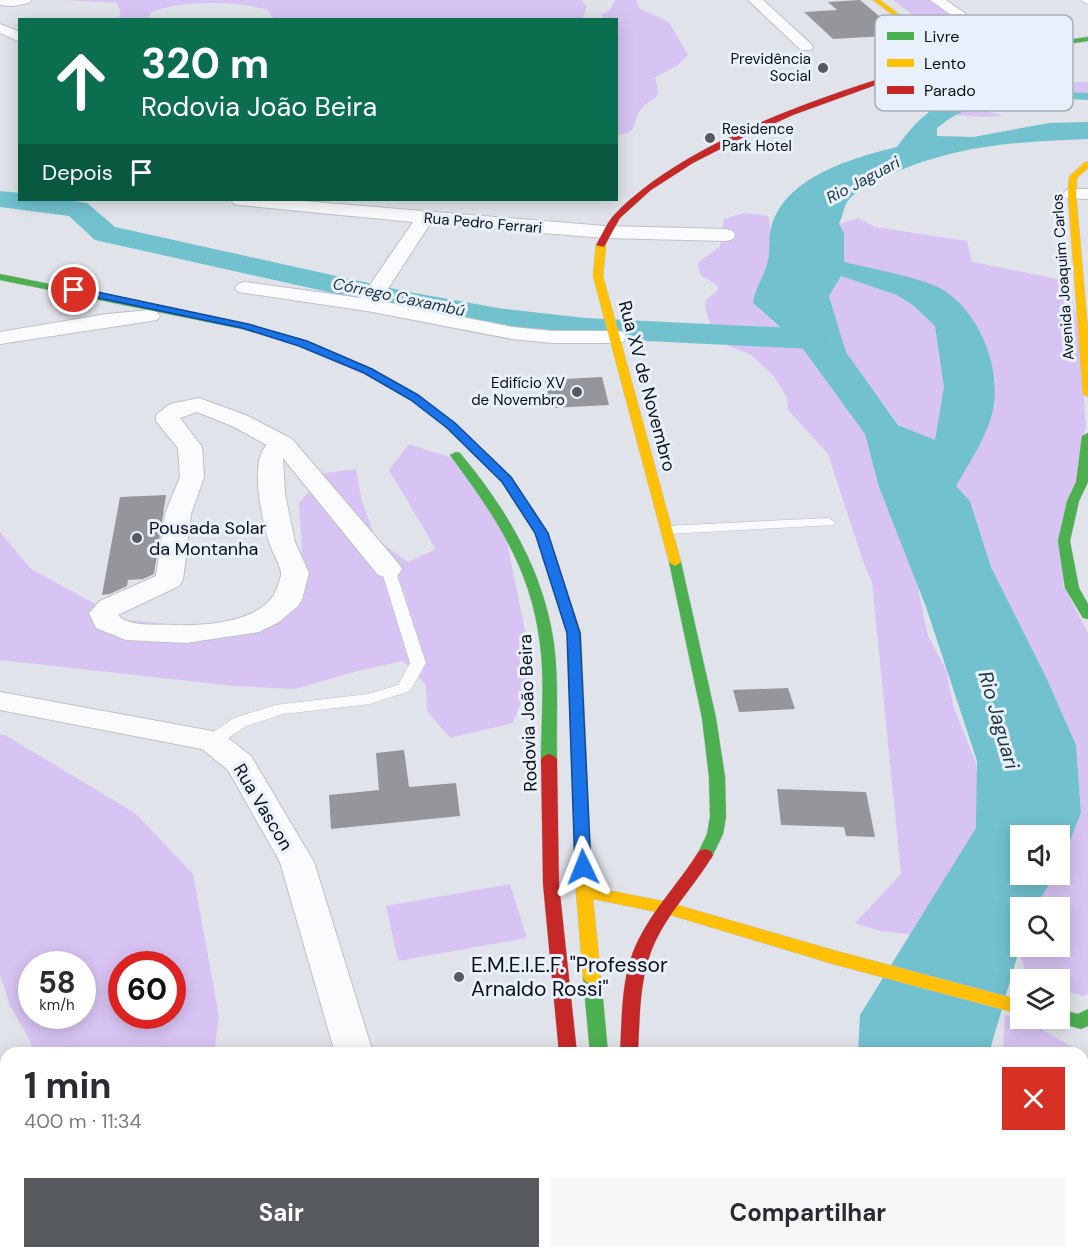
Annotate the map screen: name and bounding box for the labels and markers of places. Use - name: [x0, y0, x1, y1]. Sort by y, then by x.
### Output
- place label: Previdência Social: [730, 49, 811, 86]
- marker: Previdência Social: [816, 61, 830, 75]
- place label: Residence Park Hotel: [722, 119, 794, 156]
- marker: Residence Park Hotel: [703, 131, 717, 145]
- pin: [48, 264, 99, 315]
- place label: Edifício XV de Novembro: [471, 373, 565, 410]
- marker: Edifício XV de Novembro: [570, 385, 584, 399]
- place label: Pousada Solar da Montanha: [149, 516, 267, 561]
- marker: Pousada Solar da Montanha: [130, 531, 144, 545]
- place label: E.M.E.I.E.F. "Professor Arnaldo Rossi": [471, 951, 668, 1003]
- marker: E.M.E.I.E.F. "Professor Arnaldo Rossi": [452, 970, 466, 984]

